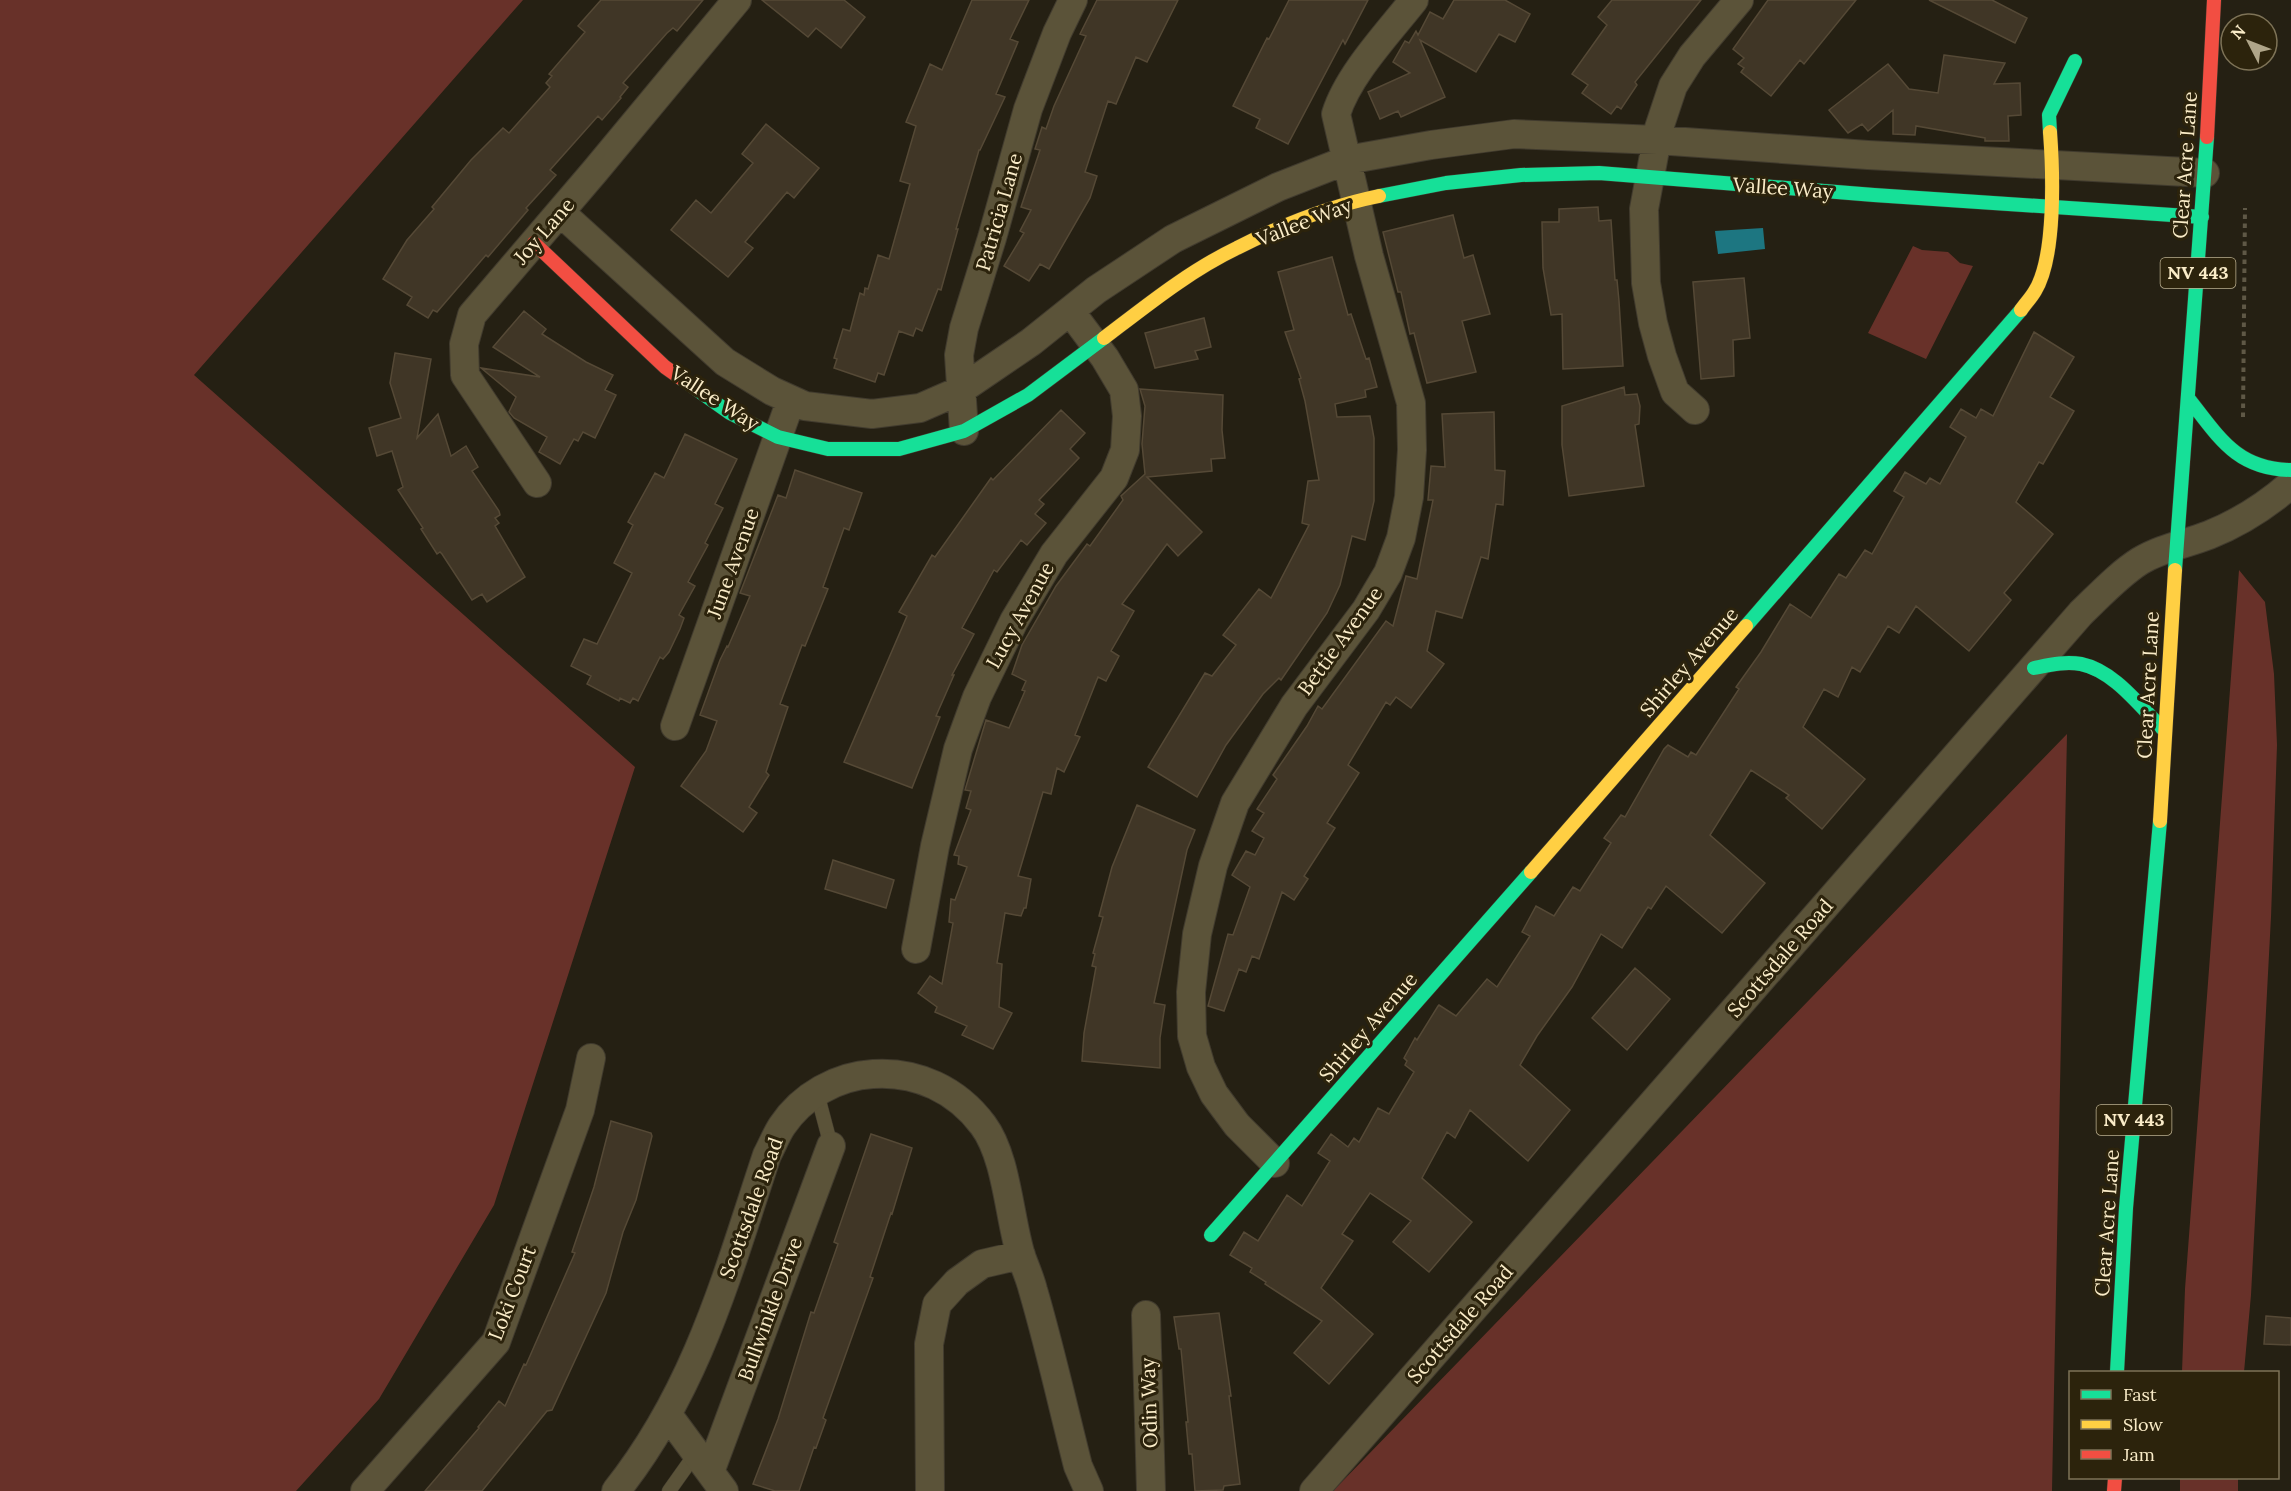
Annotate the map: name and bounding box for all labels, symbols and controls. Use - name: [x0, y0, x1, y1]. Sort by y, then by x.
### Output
- north arrow: [2219, 12, 2279, 72]
- text: N: [2226, 21, 2249, 43]
- street label: Clear Acre Lane: [2167, 90, 2202, 239]
- street label: Patricia Lane: [970, 150, 1027, 274]
- street label: Vallee Way: [1731, 171, 1834, 204]
- street label: Joy Lane: [507, 192, 579, 270]
- street label: Vallee Way: [1252, 192, 1356, 252]
- road number: NV 443: [2160, 258, 2236, 288]
- street label: Vallee Way: [666, 359, 765, 436]
- street label: June Avenue: [701, 504, 764, 622]
- street label: Lucy Avenue: [980, 557, 1059, 672]
- street label: Bettie Avenue: [1292, 581, 1388, 700]
- street label: Shirley Avenue: [1634, 602, 1743, 722]
- street label: Clear Acre Lane: [2131, 610, 2164, 759]
- street label: Scottsdale Road: [1721, 893, 1838, 1022]
- street label: Shirley Avenue: [1313, 967, 1422, 1087]
- road number: NV 443: [2096, 1105, 2172, 1135]
- street label: Scottsdale Road: [713, 1134, 788, 1282]
- street label: Clear Acre Lane: [2089, 1148, 2124, 1297]
- street label: Bullwinkle Drive: [732, 1233, 807, 1384]
- street label: Loki Court: [482, 1242, 541, 1344]
- street label: Scottsdale Road: [1401, 1259, 1518, 1388]
- street label: Odin Way: [1134, 1357, 1163, 1449]
- legend: [2069, 1371, 2279, 1479]
- text: Fast: [2123, 1383, 2157, 1406]
- text: Slow: [2123, 1413, 2163, 1436]
- text: Jam: [2122, 1443, 2155, 1466]

